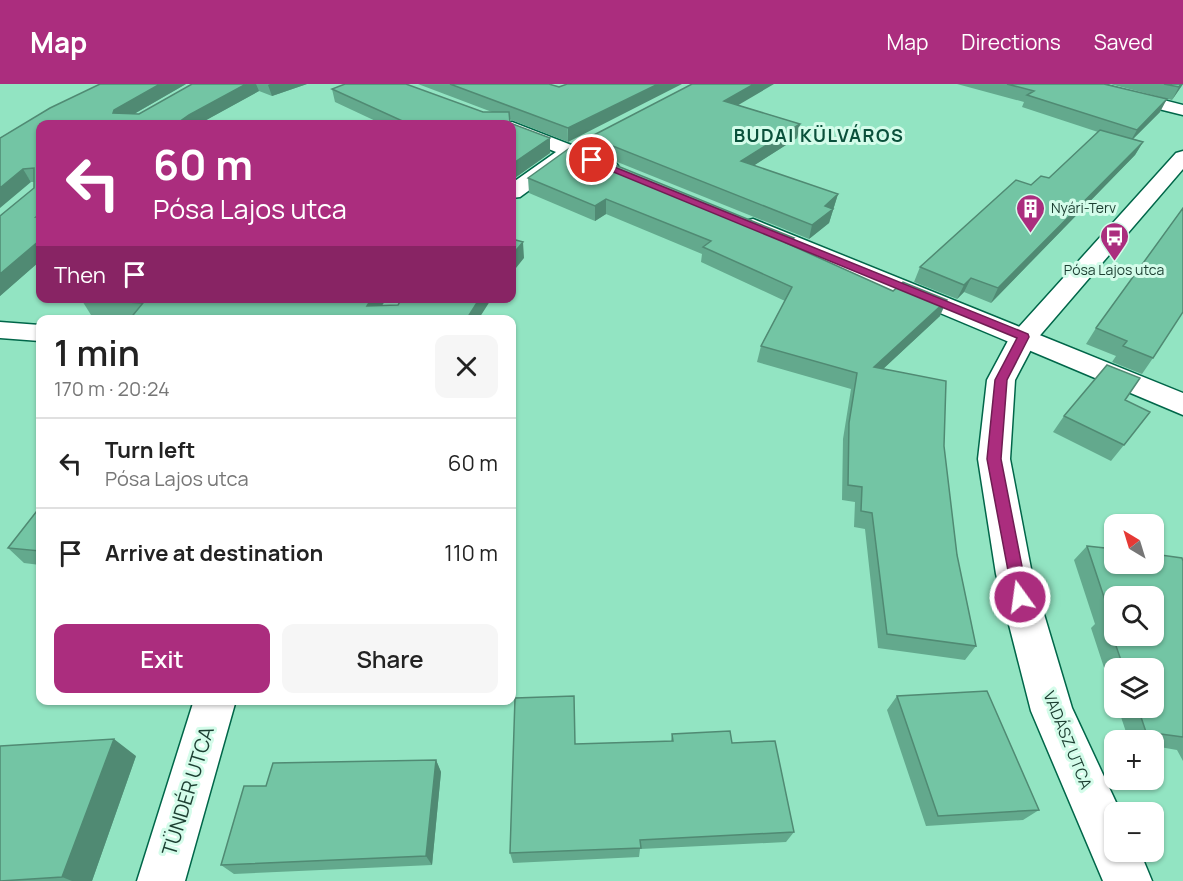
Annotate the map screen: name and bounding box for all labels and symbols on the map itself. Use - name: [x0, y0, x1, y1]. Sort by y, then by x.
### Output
- district label: BUDAI KÜLVÁROS: [734, 123, 904, 147]
- pin: [566, 134, 617, 185]
- building icon: Nyári-Terv: [1014, 192, 1046, 234]
- place label: Nyári-Terv: [1051, 198, 1116, 217]
- bus stop icon: Pósa Lajos utca: [1098, 220, 1130, 262]
- place label: Pósa Lajos utca: [1064, 260, 1164, 279]
- north arrow: [1104, 514, 1164, 574]
- position arrow: [988, 565, 1052, 629]
- street label: VADÁSZ UTCA: [1038, 688, 1098, 792]
- street label: TÜNDÉR UTCA: [155, 723, 220, 859]

